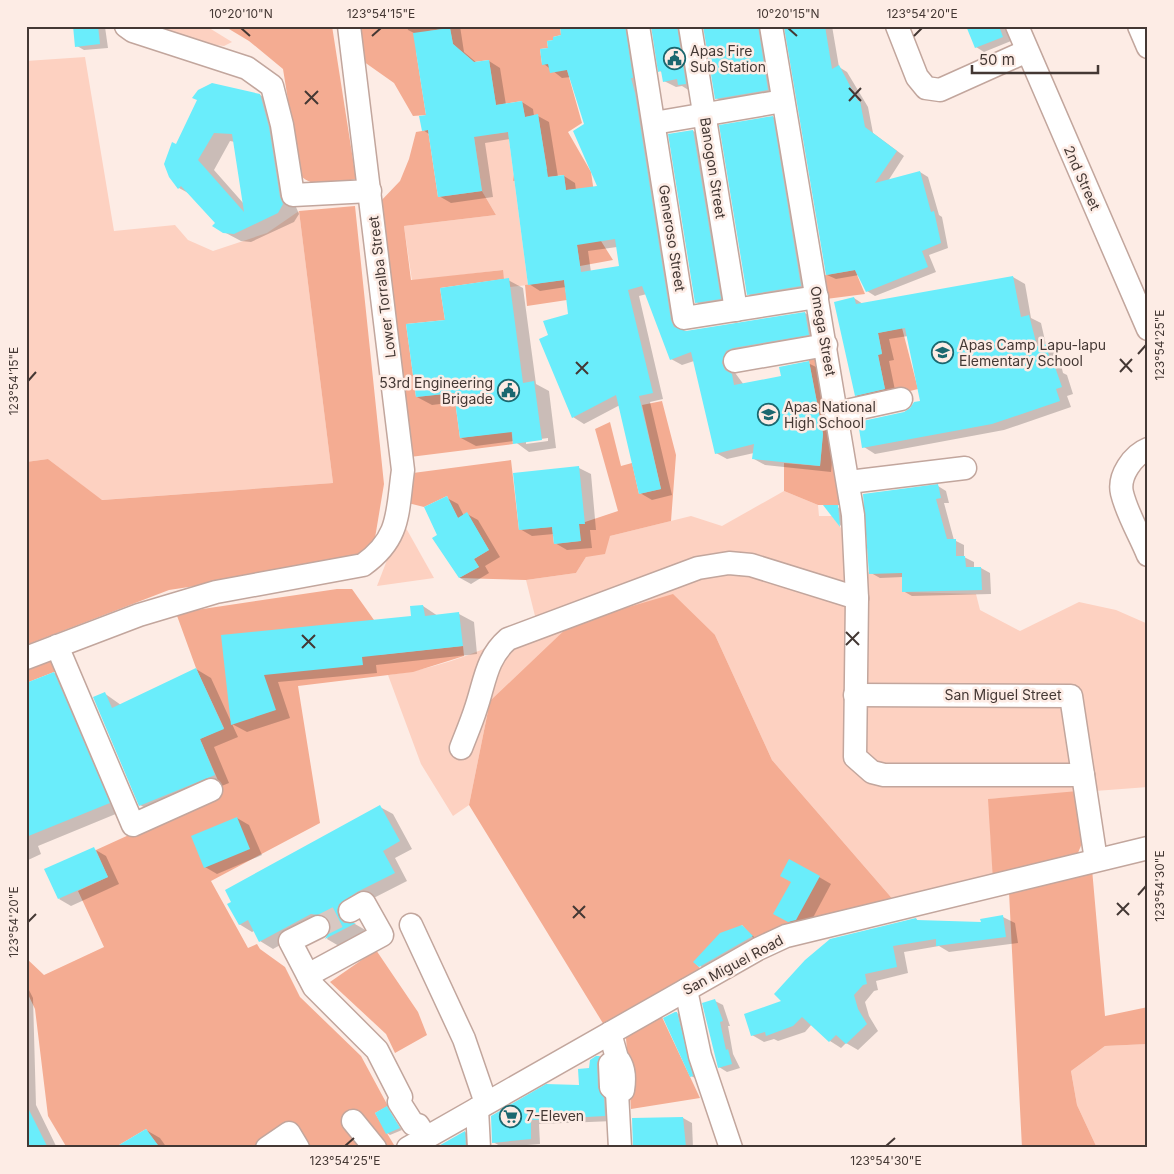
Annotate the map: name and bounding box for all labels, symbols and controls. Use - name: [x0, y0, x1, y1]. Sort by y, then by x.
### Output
- text: 10°20'10"N: [209, 6, 273, 21]
- text: 123°54'15"E: [347, 6, 415, 21]
- text: 10°20'15"N: [756, 6, 820, 21]
- text: 123°54'20"E: [886, 6, 958, 21]
- place label: Apas Fire Sub Station: [690, 42, 766, 75]
- scale bar: [972, 42, 1098, 74]
- public building icon: Apas Fire Sub Station: [662, 47, 686, 71]
- text: 50 m: [979, 50, 1015, 69]
- street label: Banogon Street: [697, 116, 730, 220]
- street label: 2nd Street: [1061, 143, 1104, 213]
- street label: Generoso Street: [656, 183, 689, 293]
- street label: Lower Torralba Street: [364, 215, 399, 359]
- street label: Omega Street: [807, 285, 840, 378]
- text: 123°54'25"E: [1152, 310, 1167, 380]
- place label: Apas Camp Lapu-lapu Elementary School: [959, 336, 1106, 369]
- school or university icon: Apas Camp Lapu-lapu Elementary School: [931, 341, 955, 365]
- text: 123°54'15"E: [6, 347, 21, 415]
- place label: 53rd Engineering Brigade: [379, 374, 493, 407]
- public building icon: 53rd Engineering Brigade: [497, 379, 521, 403]
- place label: Apas National High School: [784, 398, 876, 431]
- school or university icon: Apas National High School: [756, 403, 780, 427]
- street label: San Miguel Street: [945, 686, 1062, 703]
- text: 123°54'30"E: [1152, 850, 1167, 922]
- text: 123°54'20"E: [6, 886, 21, 958]
- street label: San Miguel Road: [680, 931, 786, 998]
- supermarket icon: 7-Eleven: [498, 1104, 522, 1128]
- place label: 7-Eleven: [526, 1107, 584, 1124]
- text: 123°54'25"E: [310, 1153, 380, 1168]
- text: 123°54'30"E: [850, 1153, 922, 1168]

